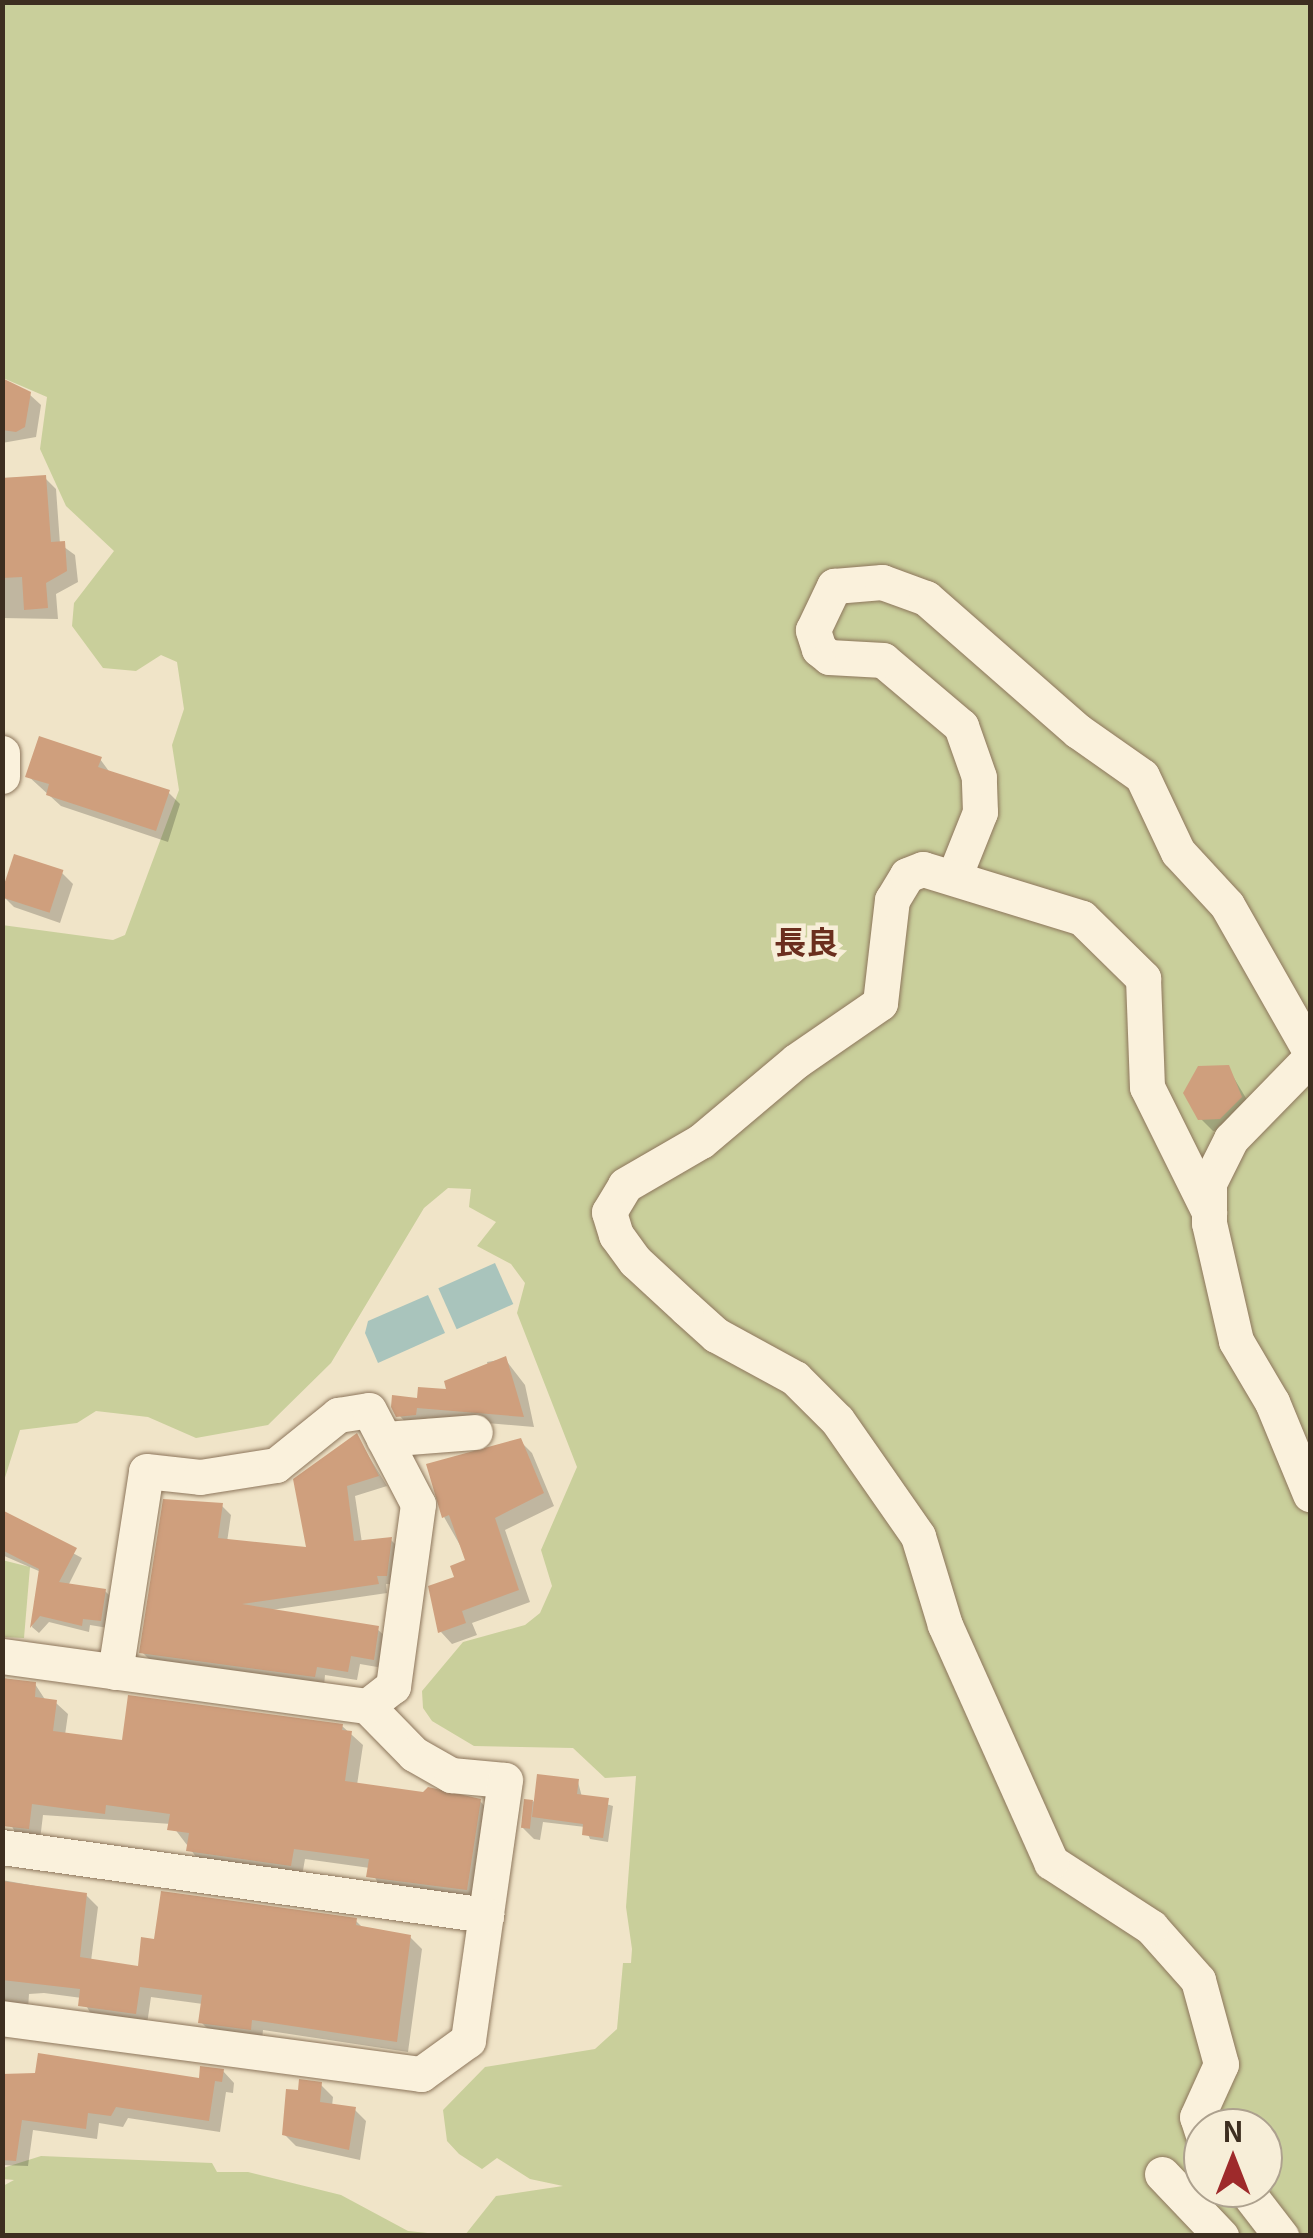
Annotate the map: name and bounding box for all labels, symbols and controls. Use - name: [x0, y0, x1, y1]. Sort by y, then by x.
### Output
- district label: 長良: [774, 921, 838, 959]
- north arrow: [1183, 2108, 1283, 2208]
- text: N: [1223, 2110, 1243, 2150]

